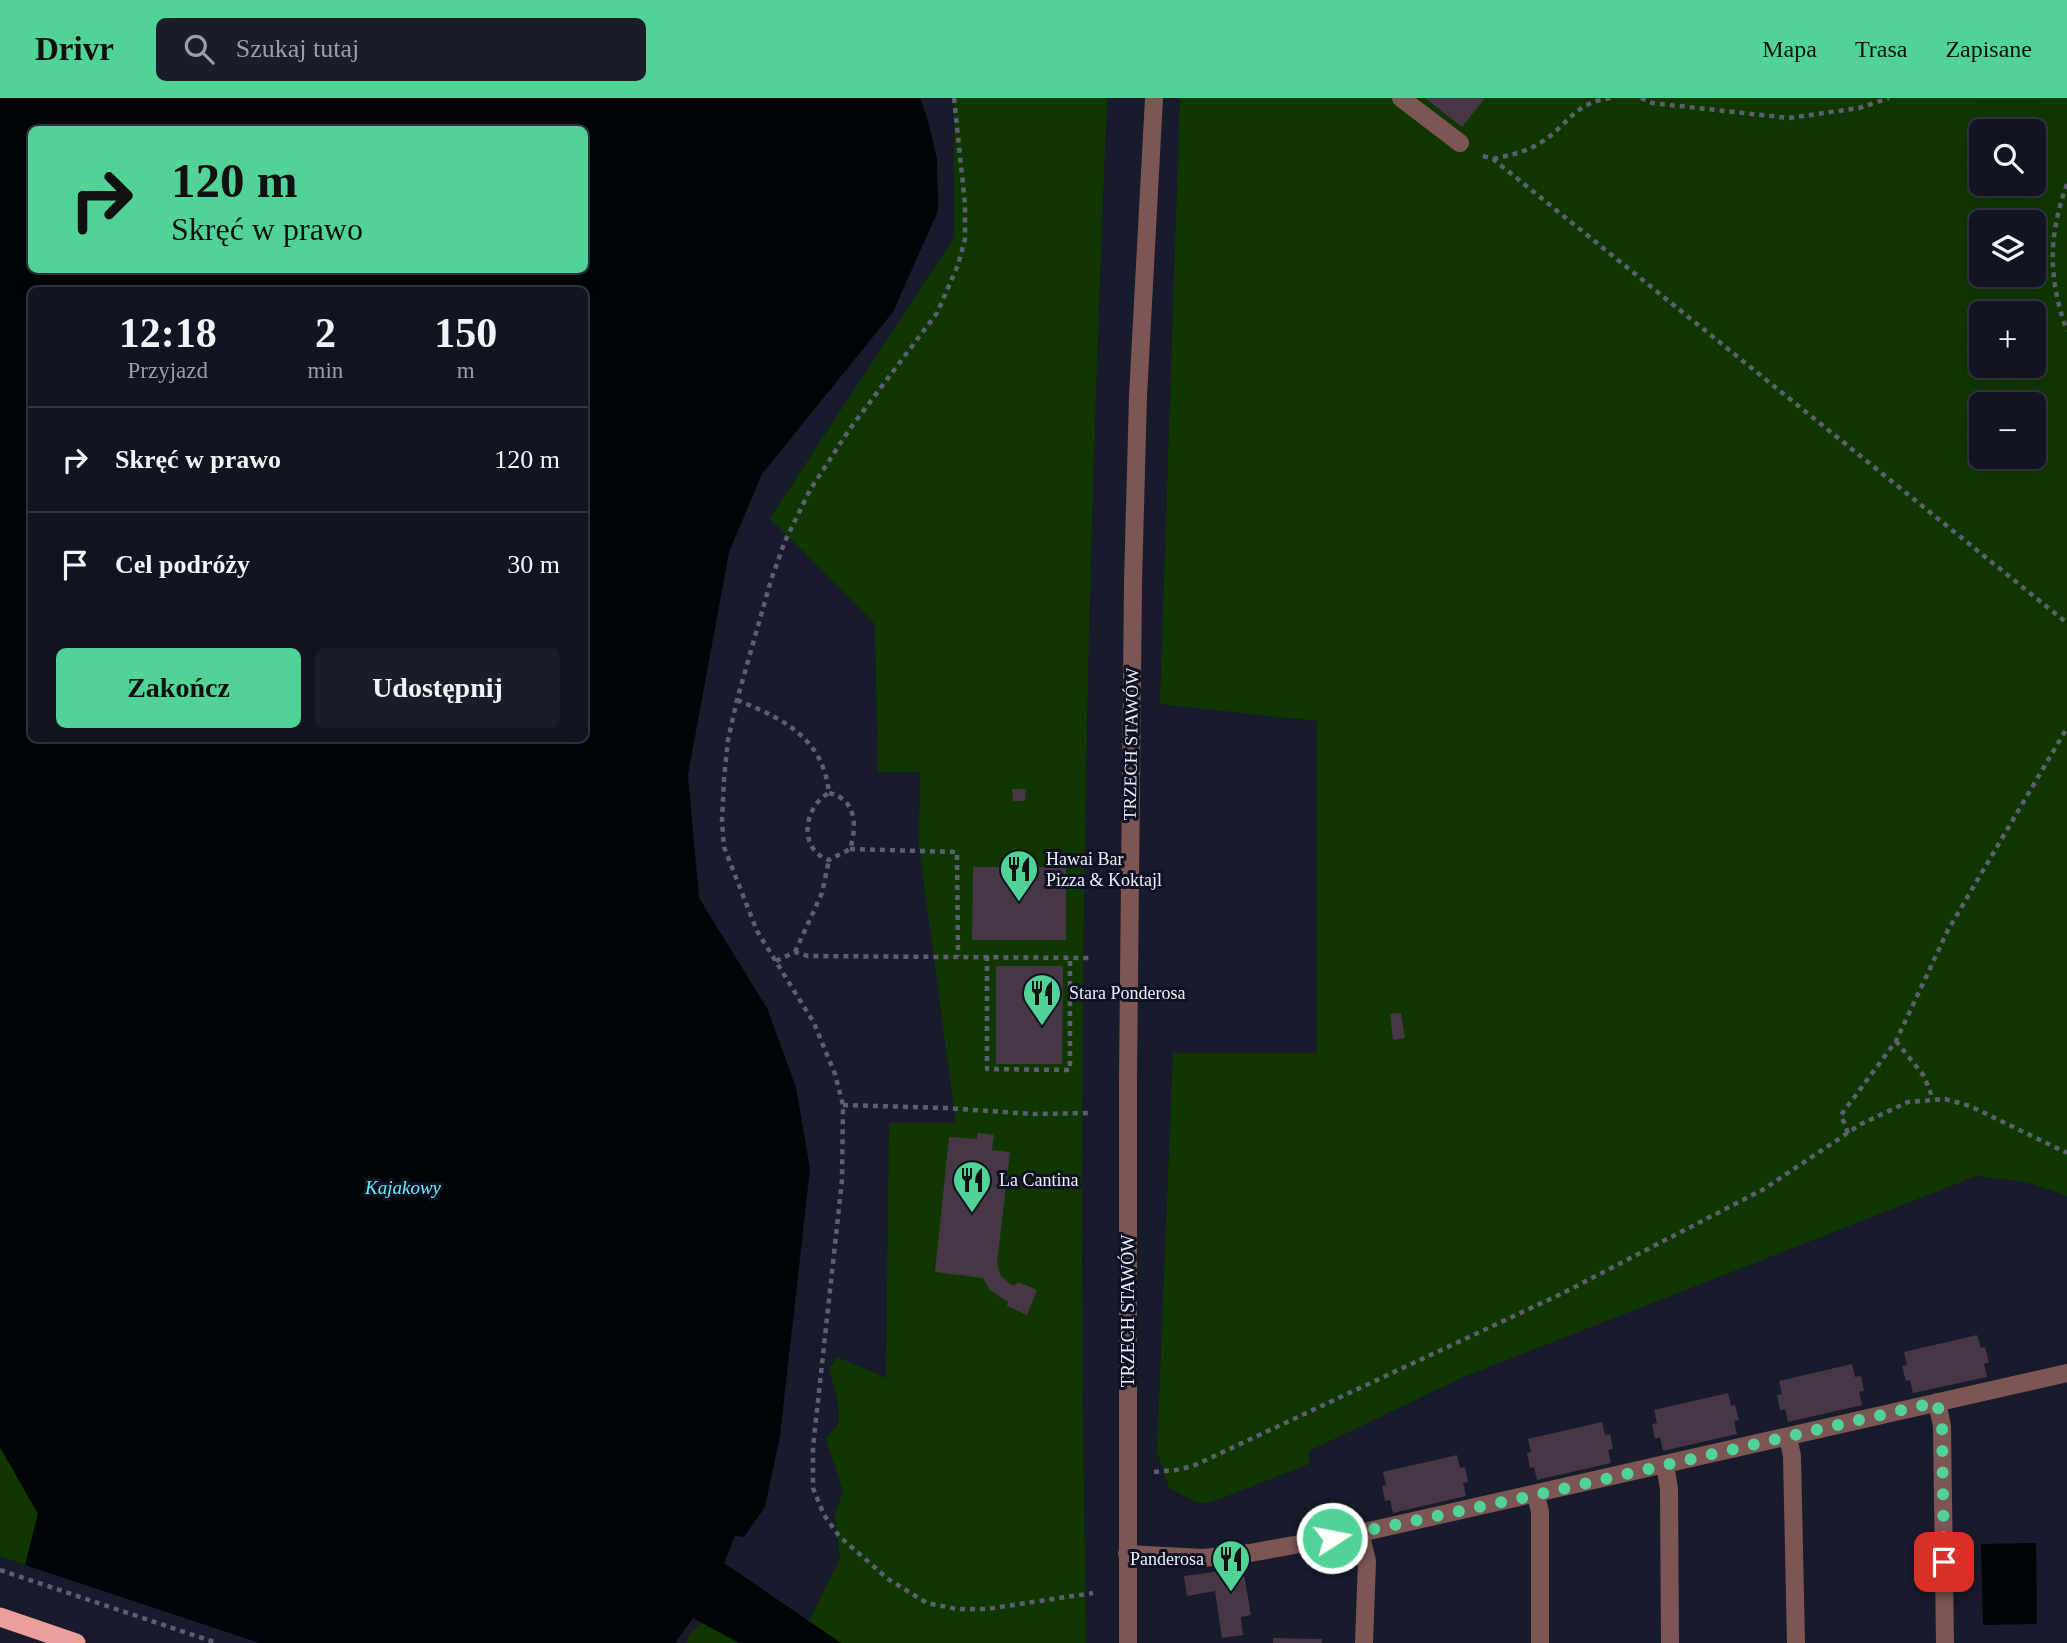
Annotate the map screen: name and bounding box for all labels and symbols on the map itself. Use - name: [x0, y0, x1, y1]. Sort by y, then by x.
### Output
- street label: TRZECH STAWÓW: [1119, 668, 1142, 820]
- restaurant icon: Hawai Bar Pizza & Koktajl: [998, 848, 1040, 903]
- place label: Hawai Bar Pizza & Koktajl: [1046, 849, 1162, 890]
- restaurant icon: Stara Ponderosa: [1021, 972, 1063, 1027]
- place label: Stara Ponderosa: [1069, 983, 1185, 1003]
- restaurant icon: La Cantina: [951, 1159, 993, 1214]
- place label: La Cantina: [999, 1170, 1078, 1190]
- water label: Kajakowy: [364, 1177, 442, 1198]
- street label: TRZECH STAWÓW: [1117, 1235, 1138, 1387]
- position arrow: [1295, 1501, 1369, 1575]
- pin: [1914, 1532, 1974, 1592]
- restaurant icon: Panderosa: [1210, 1538, 1252, 1593]
- place label: Panderosa: [1130, 1549, 1204, 1569]

